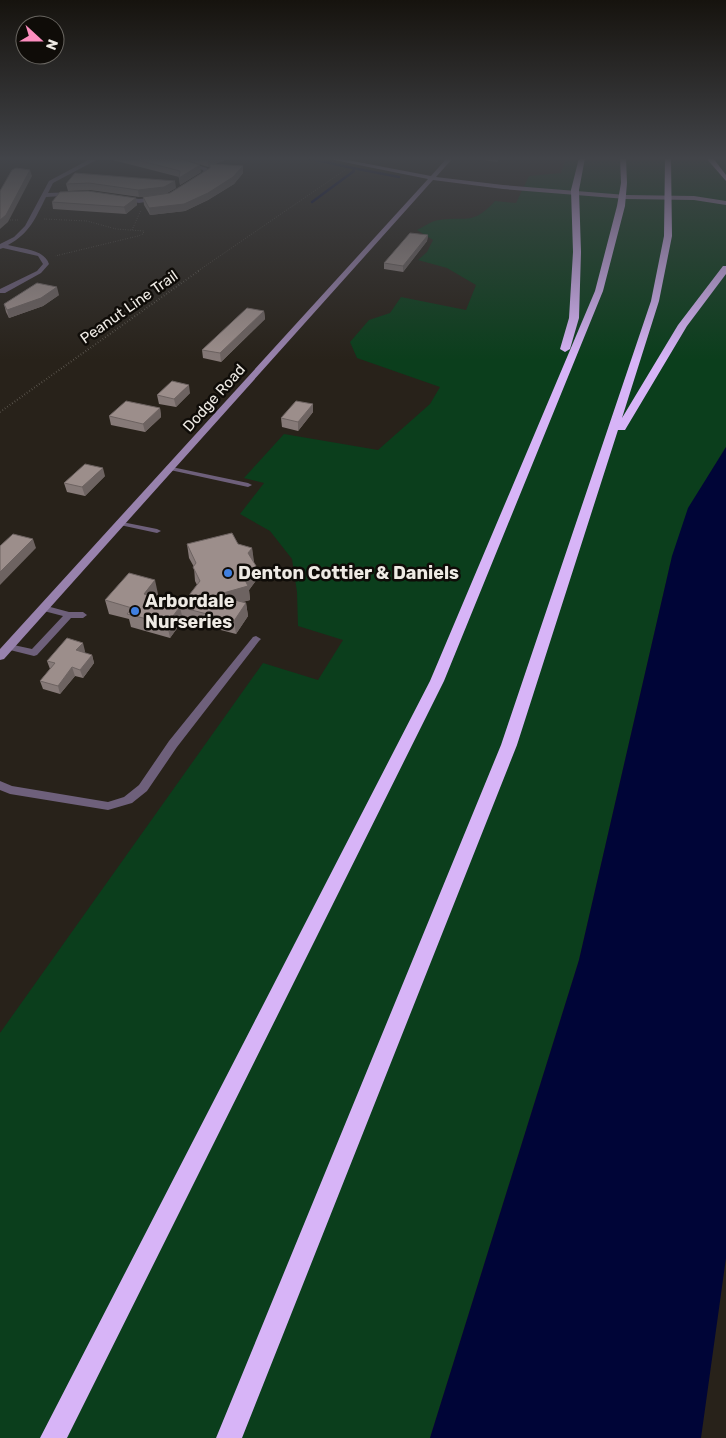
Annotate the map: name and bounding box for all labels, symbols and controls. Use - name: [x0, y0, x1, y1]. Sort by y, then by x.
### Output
- north arrow: [15, 15, 65, 65]
- text: N: [42, 37, 61, 52]
- street label: Peanut Line Trail: [77, 267, 181, 347]
- street label: Dodge Road: [179, 361, 249, 435]
- place label: Denton Cottier & Daniels: [238, 562, 459, 584]
- marker: Denton Cottier & Daniels: [222, 567, 234, 579]
- place label: Arbordale Nurseries: [145, 590, 235, 633]
- marker: Arbordale Nurseries: [129, 605, 141, 617]

